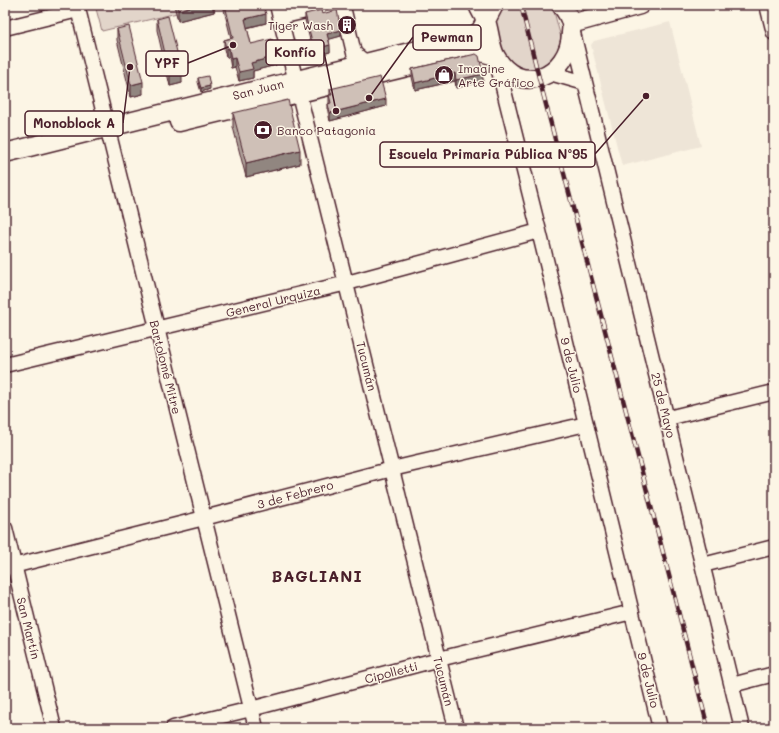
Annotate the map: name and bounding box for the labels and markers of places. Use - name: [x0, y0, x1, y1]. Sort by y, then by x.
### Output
- building icon: Tiger Wash: [336, 14, 358, 36]
- place label: Tiger Wash: [268, 17, 333, 33]
- callout: Pewman: [413, 25, 481, 50]
- callout: Konfío: [266, 40, 324, 65]
- callout: YPF: [146, 51, 188, 76]
- place label: Imagine Arte Gráfico: [458, 60, 534, 90]
- shop icon: Imagine Arte Gráfico: [433, 64, 455, 86]
- callout: Monoblock A: [25, 111, 123, 136]
- bank icon: Banco Patagonia: [252, 119, 274, 141]
- place label: Banco Patagonia: [277, 122, 376, 138]
- callout: Escuela Primaria Pública Nº95: [380, 142, 595, 167]

